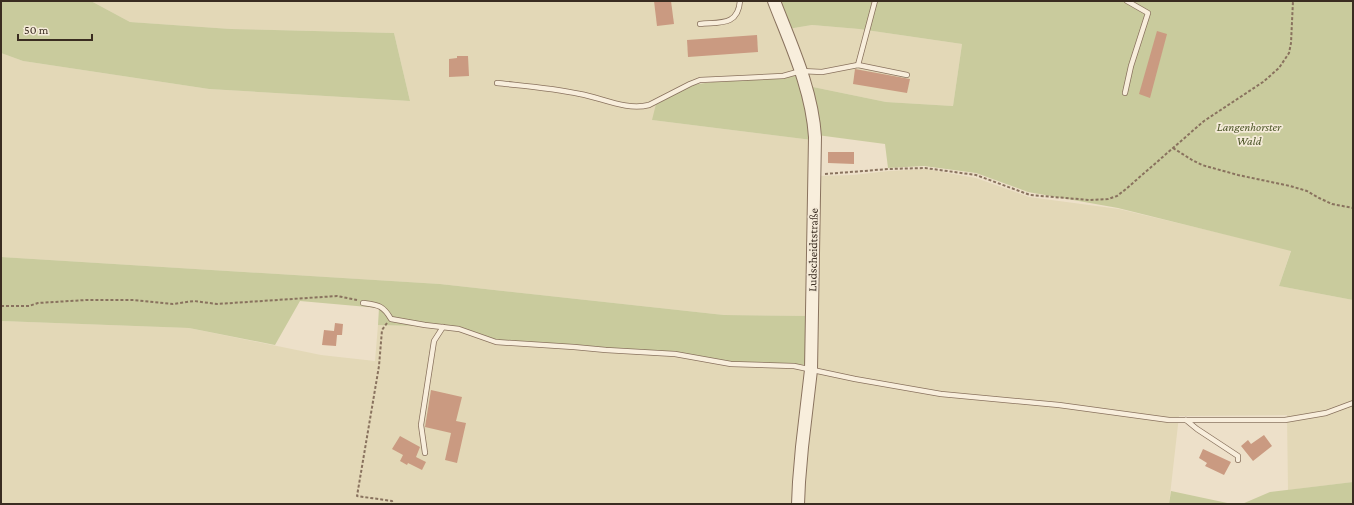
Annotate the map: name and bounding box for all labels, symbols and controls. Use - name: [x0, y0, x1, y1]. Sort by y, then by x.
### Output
- scale bar: [18, 16, 92, 42]
- text: 50 m: [24, 23, 49, 37]
- park label: Langenhorster Wald: [1217, 120, 1282, 148]
- street label: Ludscheidtstraße: [805, 208, 821, 292]

